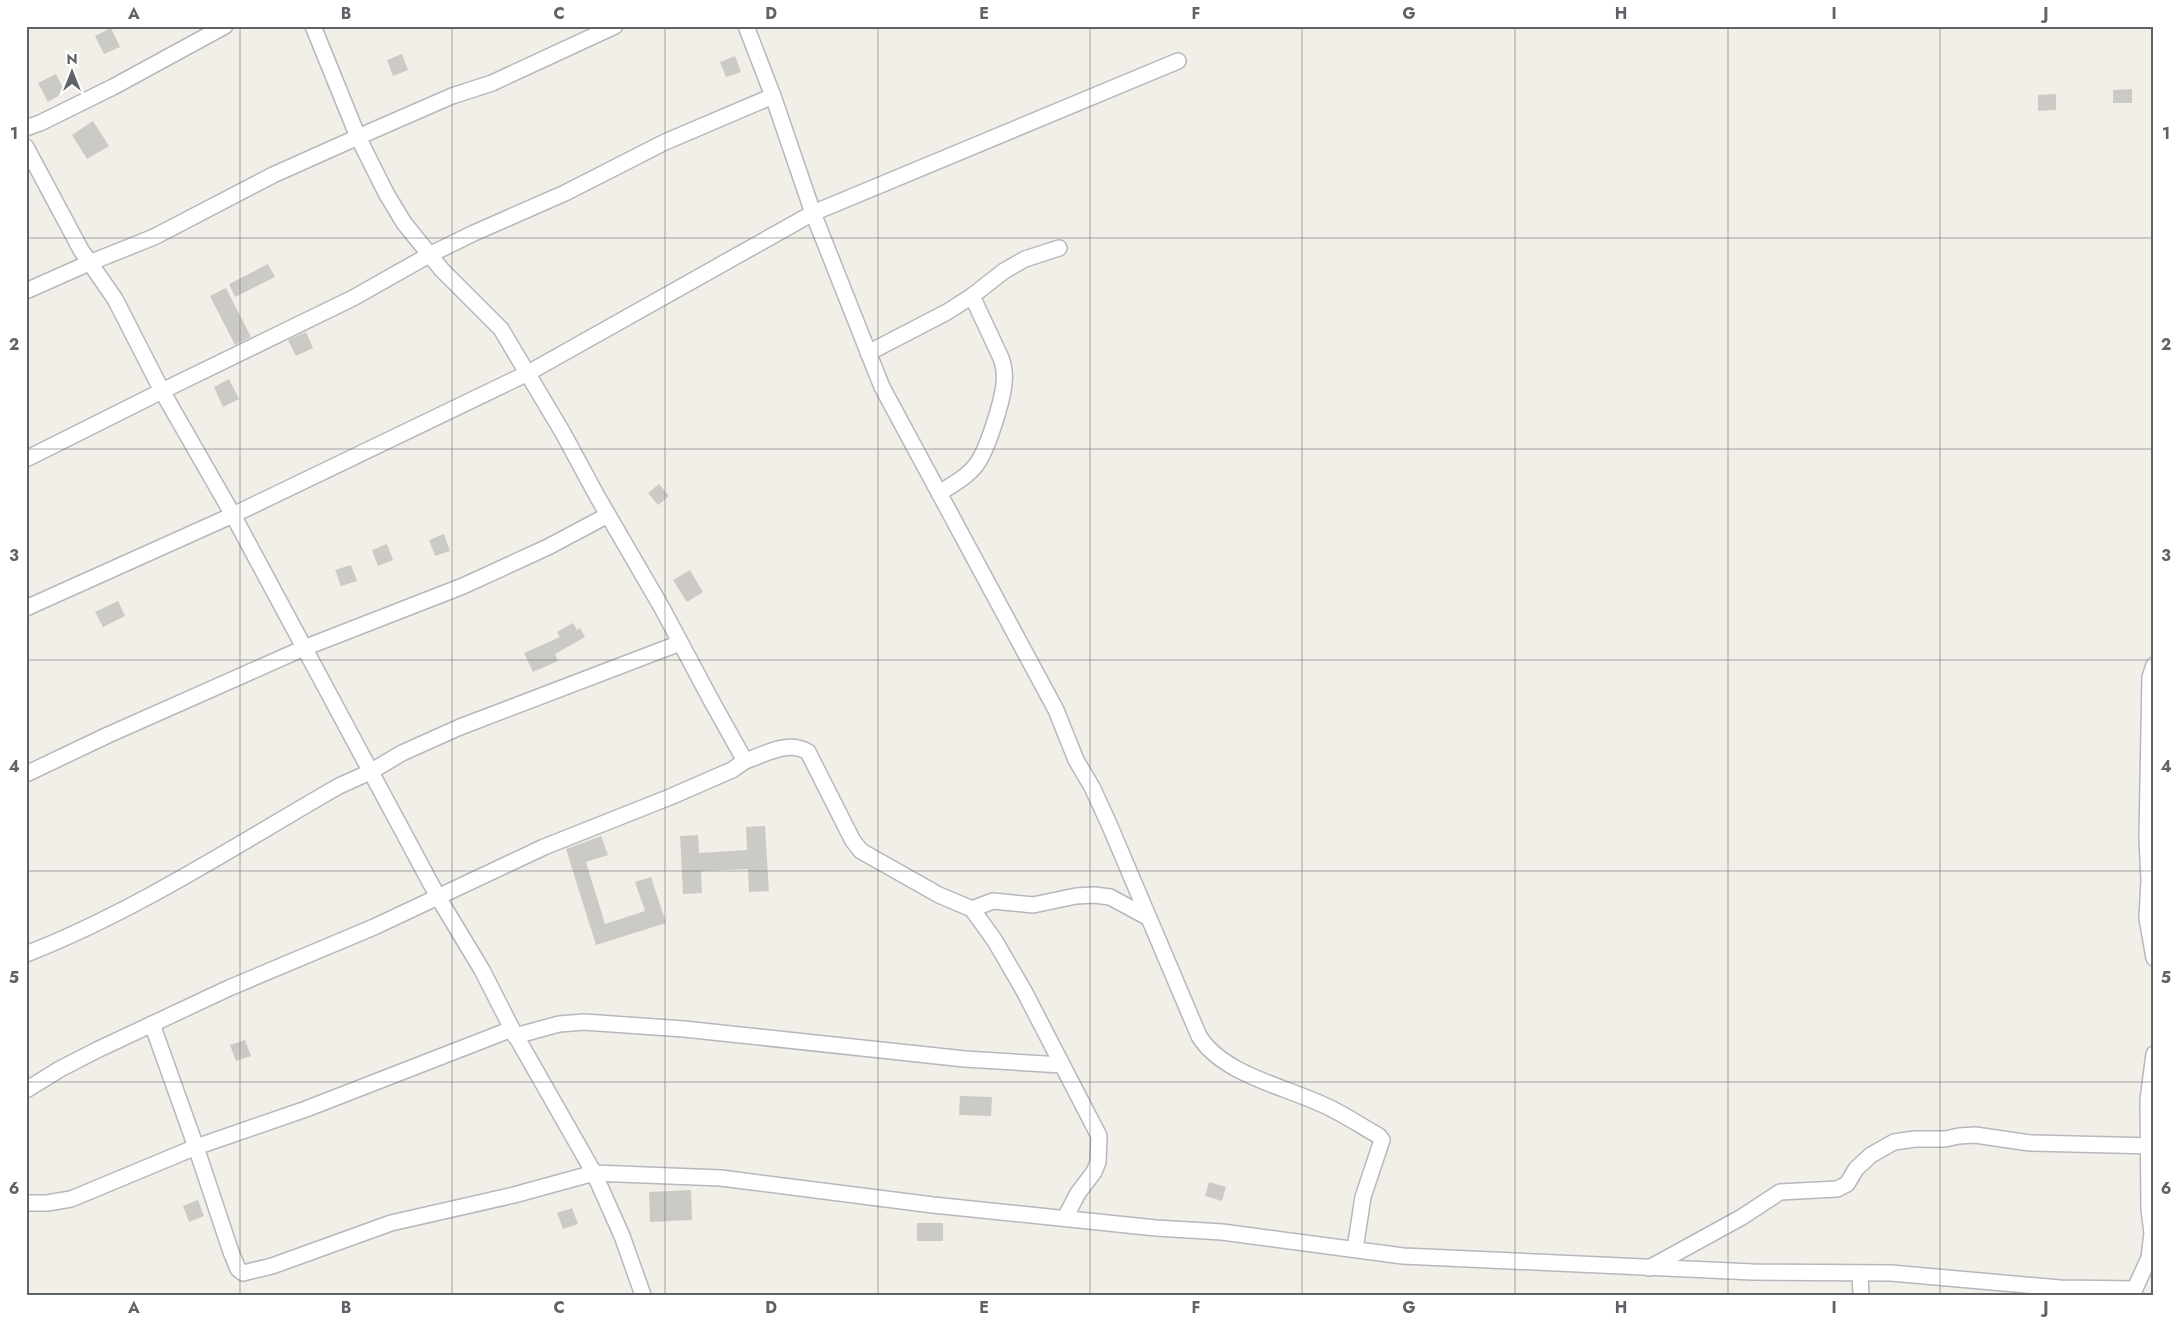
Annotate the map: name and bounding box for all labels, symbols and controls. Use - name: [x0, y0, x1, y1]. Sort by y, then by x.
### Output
- text: A: [127, 2, 140, 25]
- text: B: [341, 2, 351, 25]
- text: C: [553, 2, 565, 25]
- text: D: [765, 2, 777, 25]
- text: E: [979, 2, 989, 25]
- text: F: [1192, 2, 1200, 25]
- text: G: [1402, 2, 1416, 25]
- text: H: [1615, 2, 1627, 25]
- text: I: [1831, 2, 1837, 25]
- text: J: [2040, 2, 2049, 25]
- north arrow: [48, 48, 98, 98]
- text: N: [66, 49, 78, 69]
- text: 1: [10, 122, 18, 145]
- text: 1: [2162, 122, 2170, 145]
- text: 2: [9, 333, 19, 356]
- text: 2: [2161, 333, 2171, 356]
- text: 3: [9, 544, 19, 567]
- text: 3: [2161, 544, 2171, 567]
- text: 4: [8, 755, 20, 778]
- text: 4: [2160, 755, 2172, 778]
- text: 5: [9, 966, 19, 989]
- text: 5: [2161, 966, 2171, 989]
- text: 6: [9, 1177, 19, 1200]
- text: 6: [2161, 1177, 2171, 1200]
- text: A: [127, 1296, 140, 1319]
- text: B: [341, 1296, 351, 1319]
- text: C: [553, 1296, 565, 1319]
- text: D: [765, 1296, 777, 1319]
- text: E: [979, 1296, 989, 1319]
- text: F: [1192, 1296, 1200, 1319]
- text: G: [1402, 1296, 1416, 1319]
- text: H: [1615, 1296, 1627, 1319]
- text: I: [1831, 1296, 1837, 1319]
- text: J: [2040, 1296, 2049, 1319]

